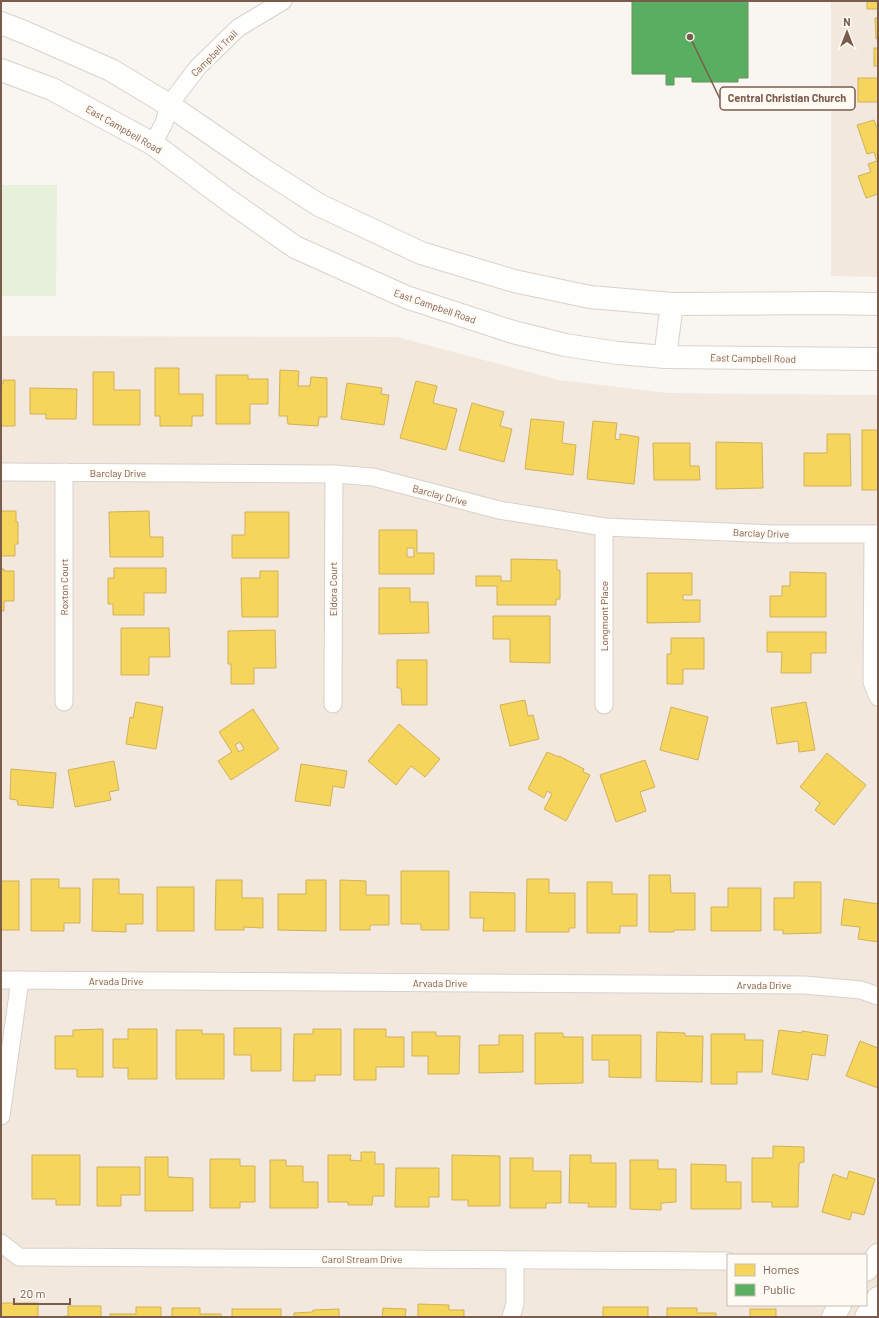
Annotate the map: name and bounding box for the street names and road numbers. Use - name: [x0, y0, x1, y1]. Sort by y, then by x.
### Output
- street label: Campbell Trail: [188, 27, 240, 79]
- street label: East Campbell Road: [84, 102, 164, 156]
- street label: East Campbell Road: [392, 286, 478, 326]
- street label: East Campbell Road: [710, 351, 796, 365]
- street label: Barclay Drive: [90, 467, 146, 479]
- street label: Barclay Drive: [411, 482, 469, 508]
- street label: Barclay Drive: [733, 526, 789, 540]
- street label: Roxton Court: [58, 558, 70, 615]
- street label: Eldora Court: [327, 562, 339, 616]
- street label: Longmont Place: [598, 581, 610, 651]
- street label: Arvada Drive: [89, 975, 143, 987]
- street label: Arvada Drive: [413, 977, 467, 989]
- street label: Arvada Drive: [737, 979, 791, 991]
- street label: Carol Stream Drive: [322, 1253, 402, 1265]

